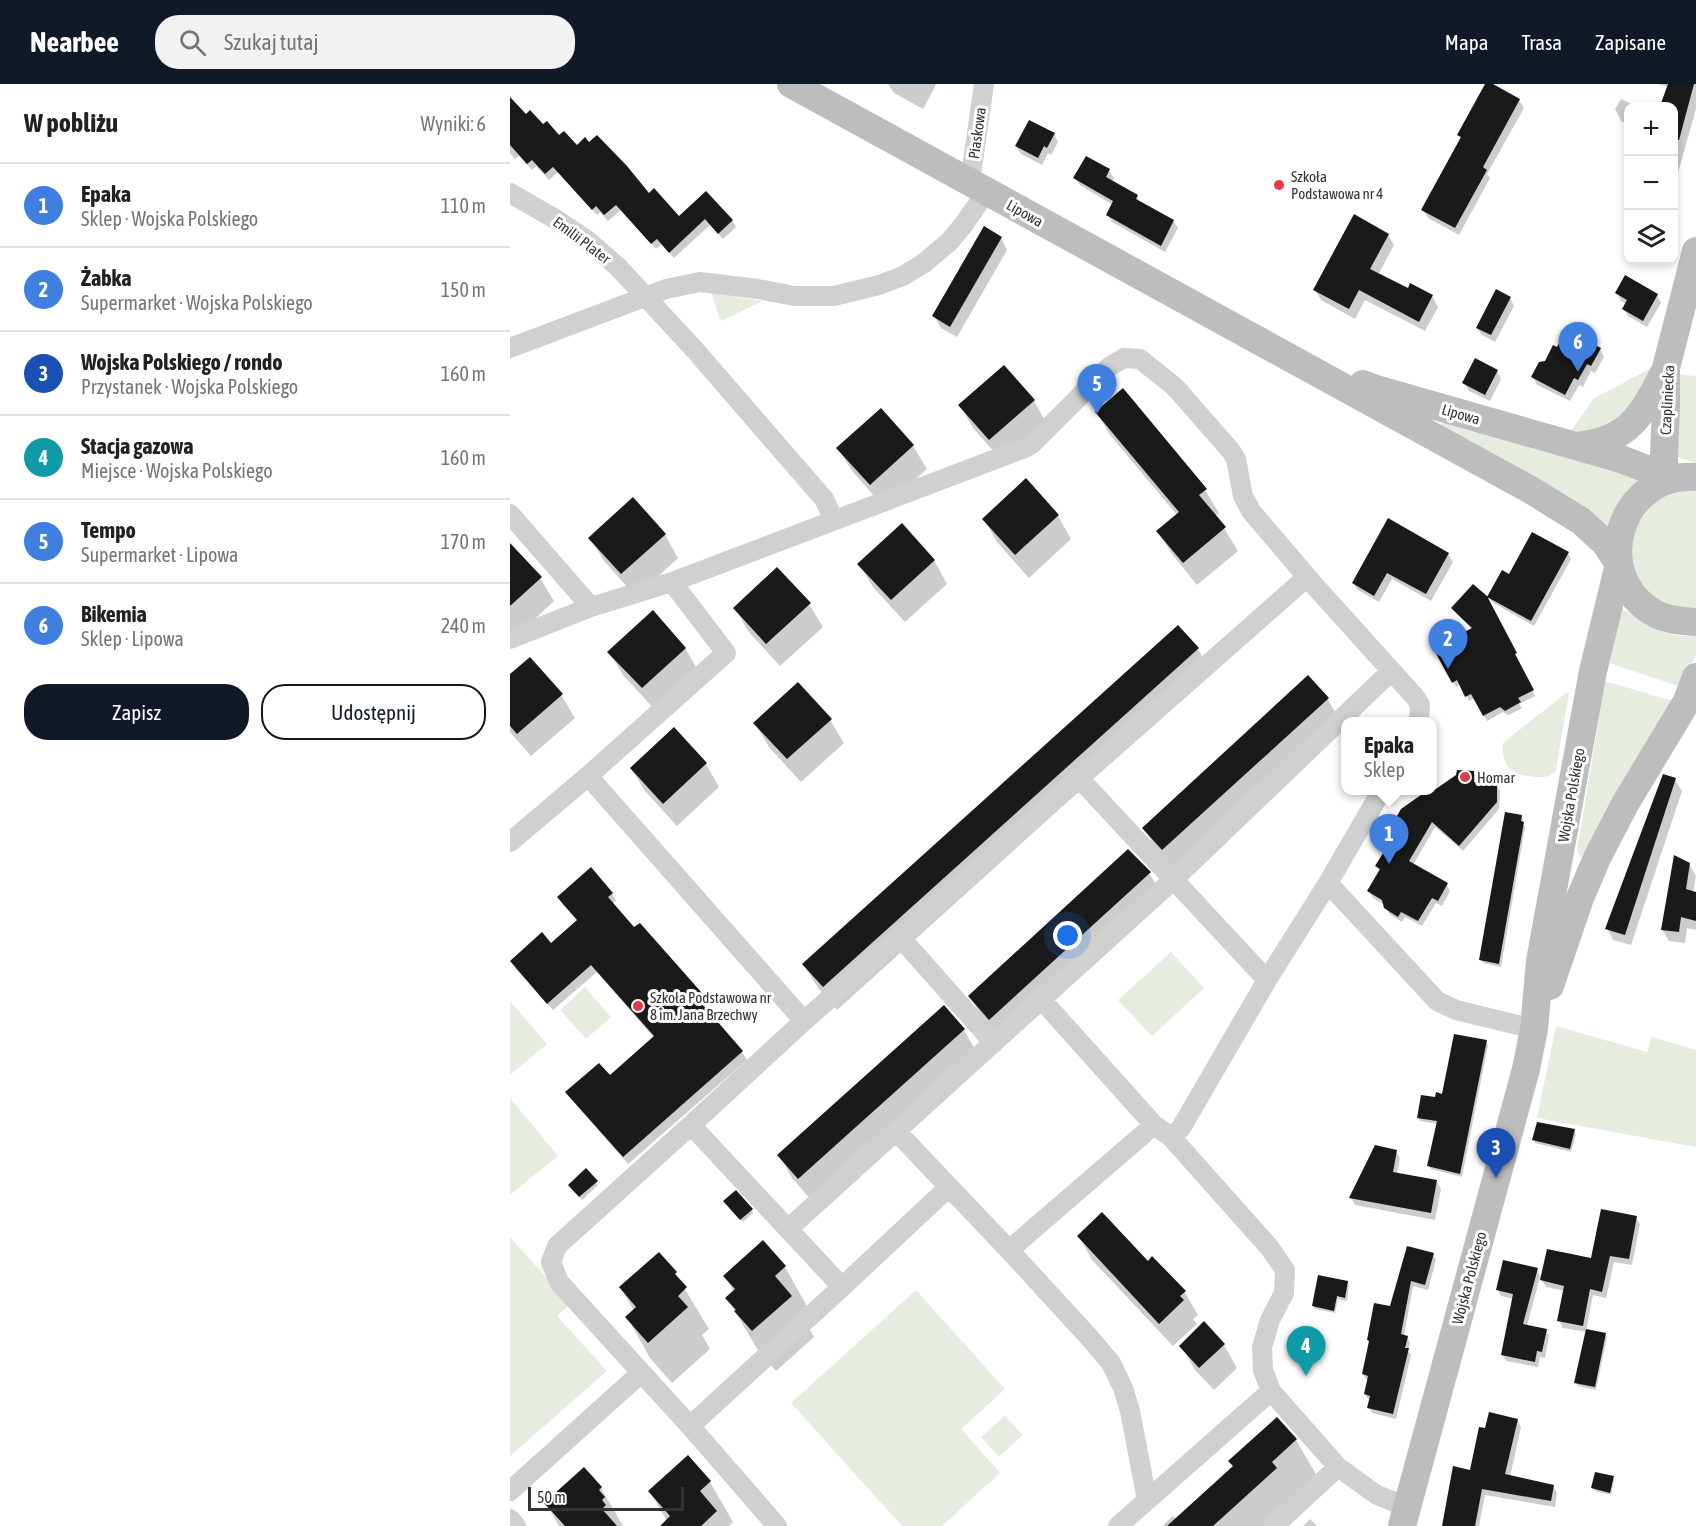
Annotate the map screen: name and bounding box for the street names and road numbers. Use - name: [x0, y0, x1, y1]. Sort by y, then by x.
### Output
- street label: Piaskowa: [965, 106, 989, 160]
- street label: Lipowa: [1004, 196, 1046, 230]
- street label: Emilii Plater: [550, 213, 614, 267]
- street label: Czapliniecka: [1657, 364, 1677, 436]
- street label: Lipowa: [1440, 400, 1482, 428]
- street label: Wojska Polskiego: [1554, 747, 1588, 843]
- street label: Wojska Polskiego: [1448, 1230, 1490, 1326]

